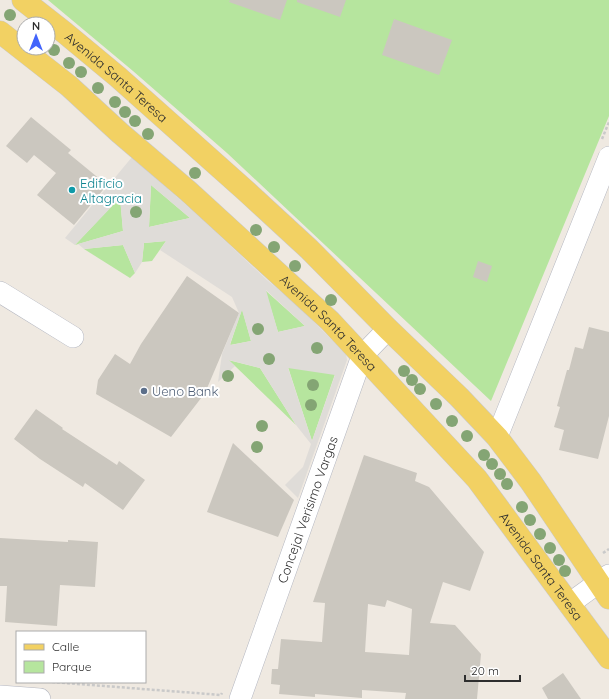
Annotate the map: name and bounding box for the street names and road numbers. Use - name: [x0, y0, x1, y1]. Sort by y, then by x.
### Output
- street label: Avenida Santa Teresa: [62, 28, 171, 125]
- street label: Avenida Santa Teresa: [277, 271, 380, 374]
- street label: Concejal Verisimo Vargas: [274, 434, 341, 585]
- street label: Avenida Santa Teresa: [496, 509, 586, 623]

